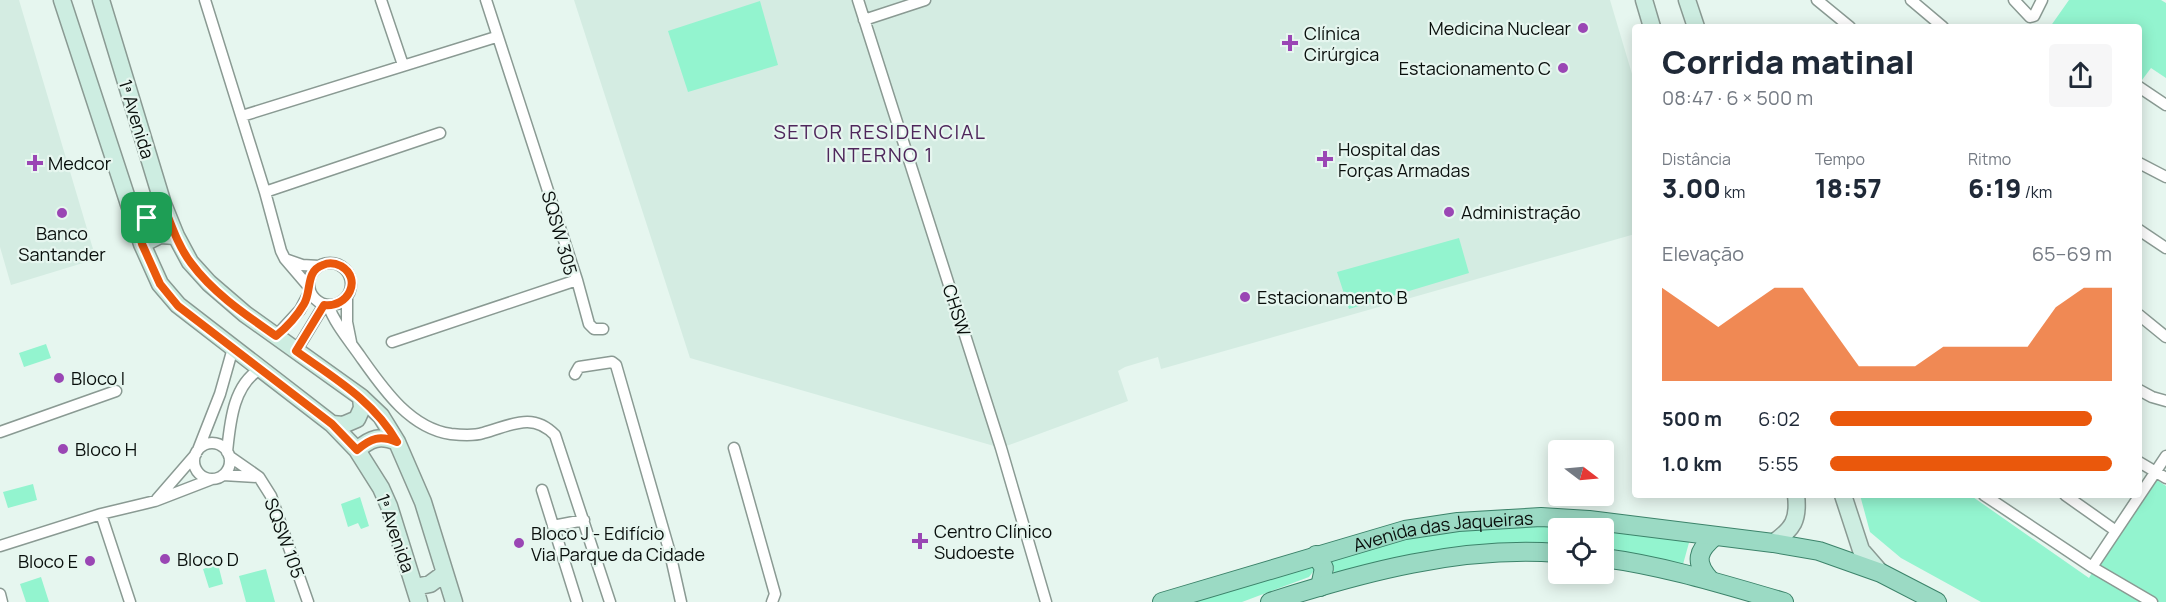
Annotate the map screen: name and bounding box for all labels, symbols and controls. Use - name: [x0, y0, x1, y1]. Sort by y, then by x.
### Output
- place label: Medicina Nuclear: [1429, 16, 1572, 40]
- place label: Clínica Cirúrgica: [1304, 21, 1379, 66]
- marker: Medicina Nuclear: [1576, 21, 1590, 35]
- marker: Clínica Cirúrgica: [1281, 34, 1299, 52]
- text: Corrida matinal: [1662, 39, 1915, 84]
- button: share: [2049, 44, 2112, 107]
- place label: Estacionamento C: [1399, 56, 1551, 80]
- marker: Estacionamento C: [1556, 61, 1570, 75]
- street label: 1ª Avenida: [114, 76, 160, 162]
- text: 08:47 · 6 × 500 m: [1662, 84, 1813, 111]
- district label: SETOR RESIDENCIAL INTERNO 1: [773, 118, 987, 168]
- place label: Hospital das Forças Armadas: [1338, 137, 1470, 182]
- text: Distância: [1662, 148, 1731, 170]
- text: Tempo: [1815, 148, 1865, 170]
- text: Ritmo: [1968, 148, 2011, 170]
- marker: Hospital das Forças Armadas: [1316, 150, 1334, 168]
- place label: Medcor: [48, 151, 112, 175]
- marker: Medcor: [26, 154, 44, 172]
- text: 3.00: [1662, 170, 1721, 206]
- text: 18:57: [1815, 170, 1882, 206]
- text: 6:19: [1968, 170, 2021, 206]
- text: km: [1721, 181, 1745, 203]
- text: /km: [2021, 181, 2052, 203]
- street label: SQSW 305: [537, 188, 583, 278]
- pin: [121, 192, 172, 243]
- place label: Administração: [1461, 200, 1581, 224]
- icon: arrive: [130, 201, 163, 234]
- marker: Administração: [1442, 205, 1456, 219]
- marker: Banco Santander: [55, 206, 69, 220]
- place label: Banco Santander: [18, 221, 106, 266]
- text: Elevação: [1662, 240, 1744, 267]
- text: 65–69 m: [2032, 240, 2112, 267]
- street label: CHSW: [937, 281, 977, 339]
- place label: Estacionamento B: [1257, 285, 1407, 309]
- marker: Estacionamento B: [1238, 290, 1252, 304]
- place label: Bloco I: [71, 366, 125, 390]
- marker: Bloco I: [52, 371, 66, 385]
- text: 500 m: [1662, 405, 1722, 432]
- text: 6:02: [1758, 405, 1800, 432]
- place label: Bloco H: [75, 437, 137, 461]
- north arrow: [1548, 440, 1614, 506]
- map controls: [1548, 440, 1614, 584]
- marker: Bloco H: [56, 442, 70, 456]
- text: 1.0 km: [1662, 450, 1722, 477]
- text: 5:55: [1758, 450, 1799, 477]
- street label: 1ª Avenida: [371, 491, 421, 575]
- street label: SQSW 105: [259, 495, 311, 581]
- street label: Avenida das Jaqueiras: [1350, 505, 1534, 557]
- button: locate: [1548, 518, 1614, 584]
- place label: Centro Clínico Sudoeste: [934, 519, 1052, 564]
- place label: Bloco J - Edifício Via Parque da Cidade: [531, 521, 705, 566]
- marker: Centro Clínico Sudoeste: [911, 532, 929, 550]
- marker: Bloco J - Edifício Via Parque da Cidade: [512, 536, 526, 550]
- place label: Bloco D: [177, 547, 239, 571]
- place label: Bloco E: [18, 549, 78, 573]
- marker: Bloco D: [158, 552, 172, 566]
- marker: Bloco E: [83, 554, 97, 568]

